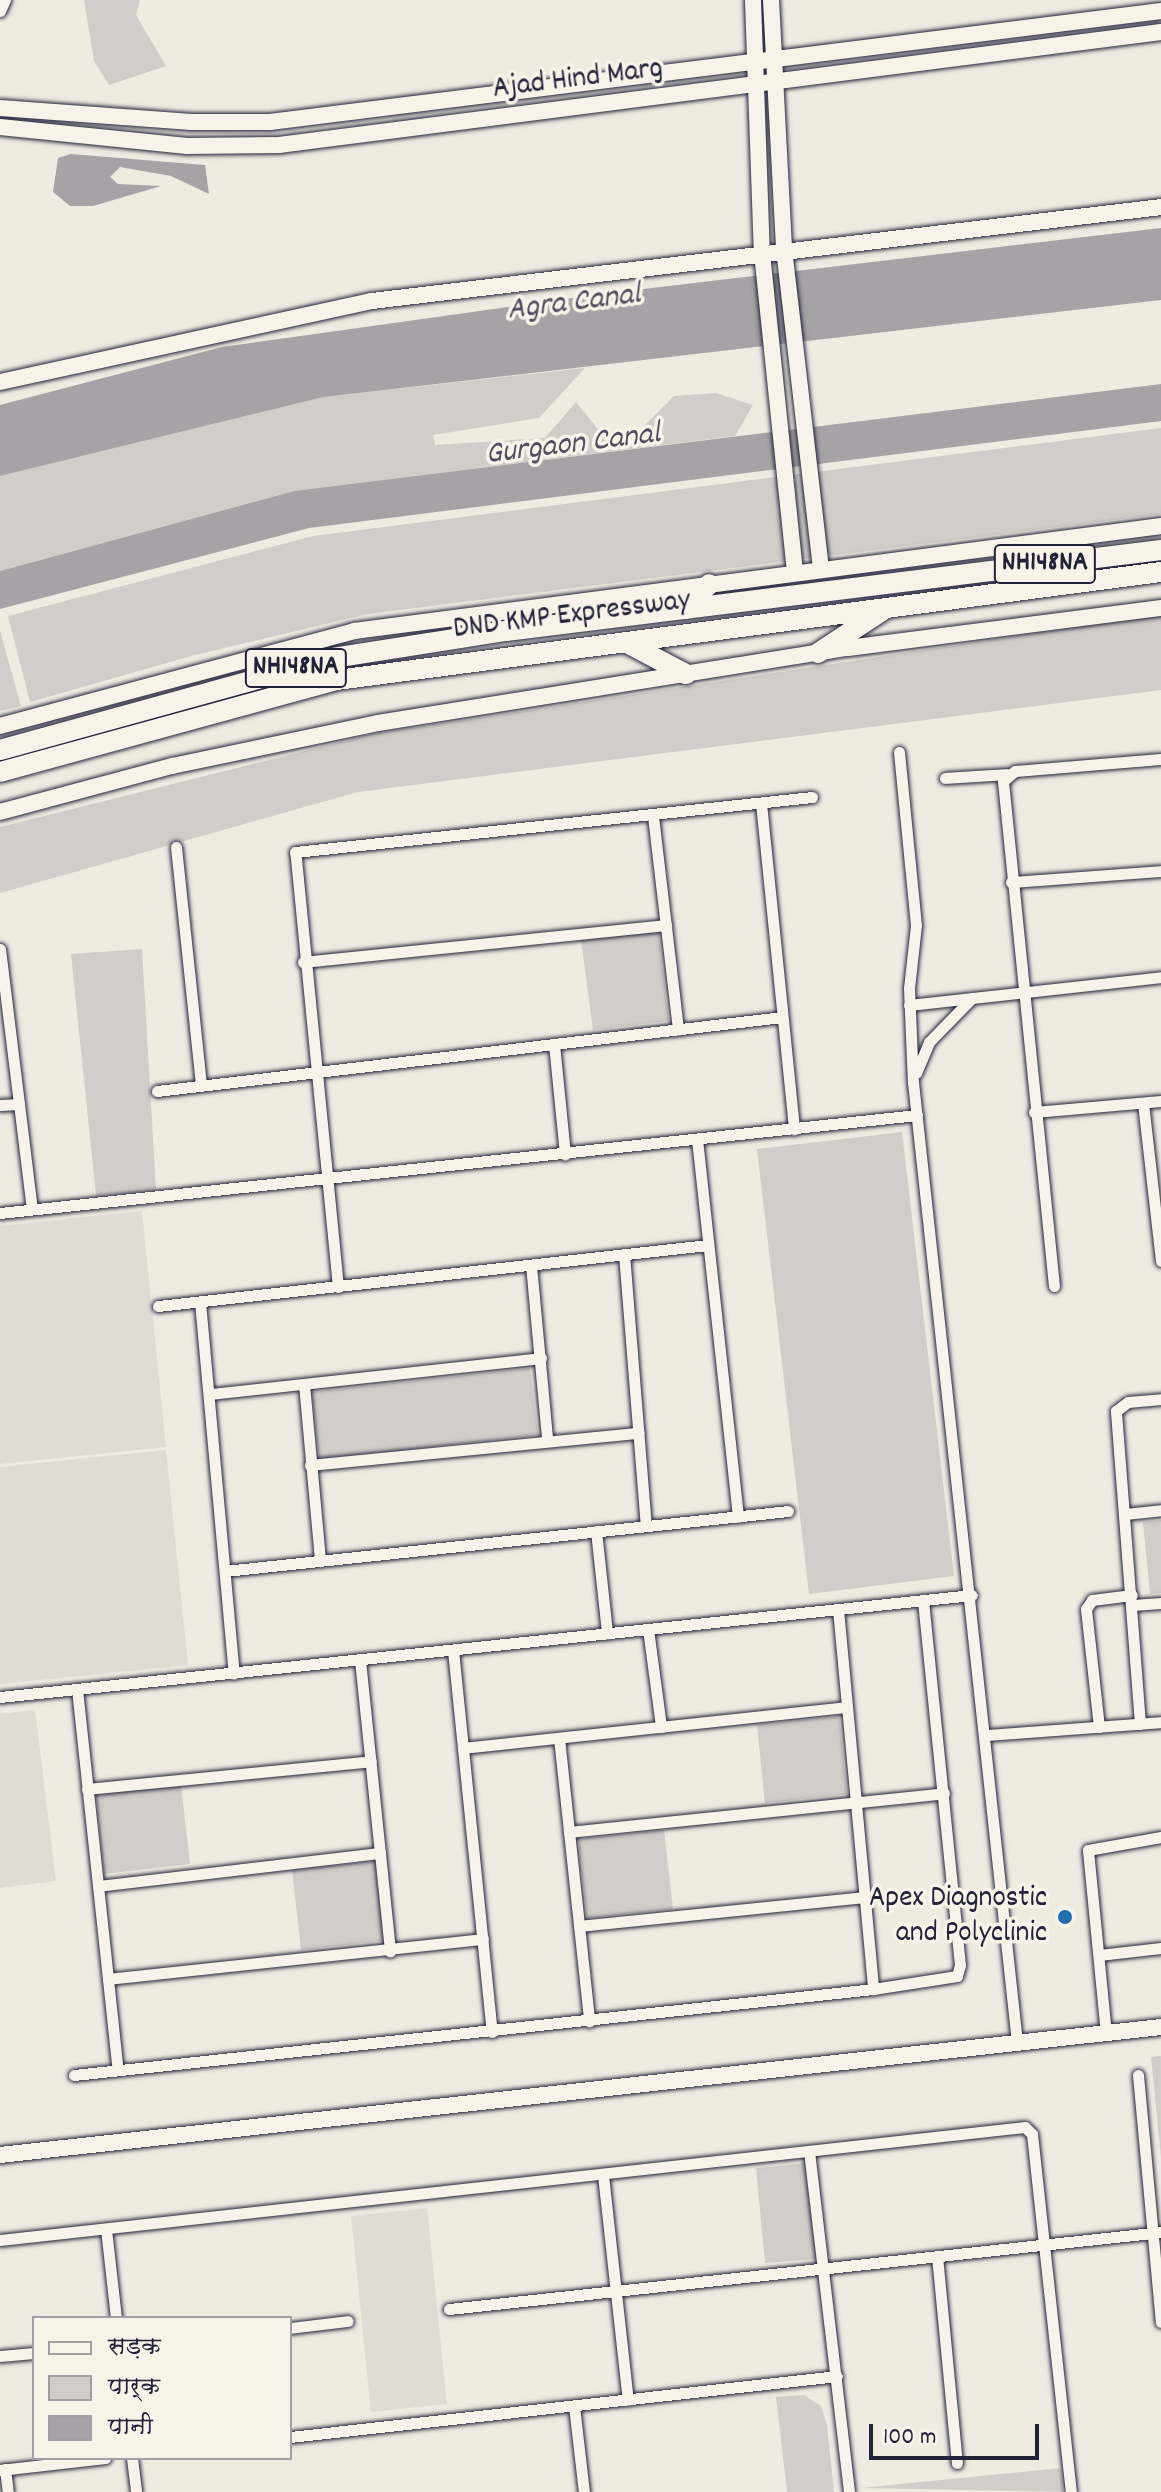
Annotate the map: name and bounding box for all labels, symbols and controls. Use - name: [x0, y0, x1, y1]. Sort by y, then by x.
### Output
- street label: Ajad Hind Marg: [491, 53, 665, 109]
- water label: Agra Canal: [505, 277, 643, 331]
- water label: Gurgaon Canal: [484, 416, 662, 476]
- road number: NH148NA: [993, 540, 1097, 588]
- street label: DND KMP Expressway: [452, 585, 692, 649]
- road number: NH148NA: [244, 644, 348, 692]
- place label: Apex Diagnostic and Polyclinic: [869, 1882, 1047, 1952]
- marker: Apex Diagnostic and Polyclinic: [1054, 1906, 1076, 1928]
- legend: [32, 2316, 292, 2460]
- text: सड़क: [108, 2331, 161, 2365]
- text: पार्क: [108, 2371, 160, 2405]
- scale bar: [873, 2408, 1043, 2458]
- text: पानी: [108, 2411, 153, 2445]
- text: 100 m: [883, 2421, 936, 2455]

